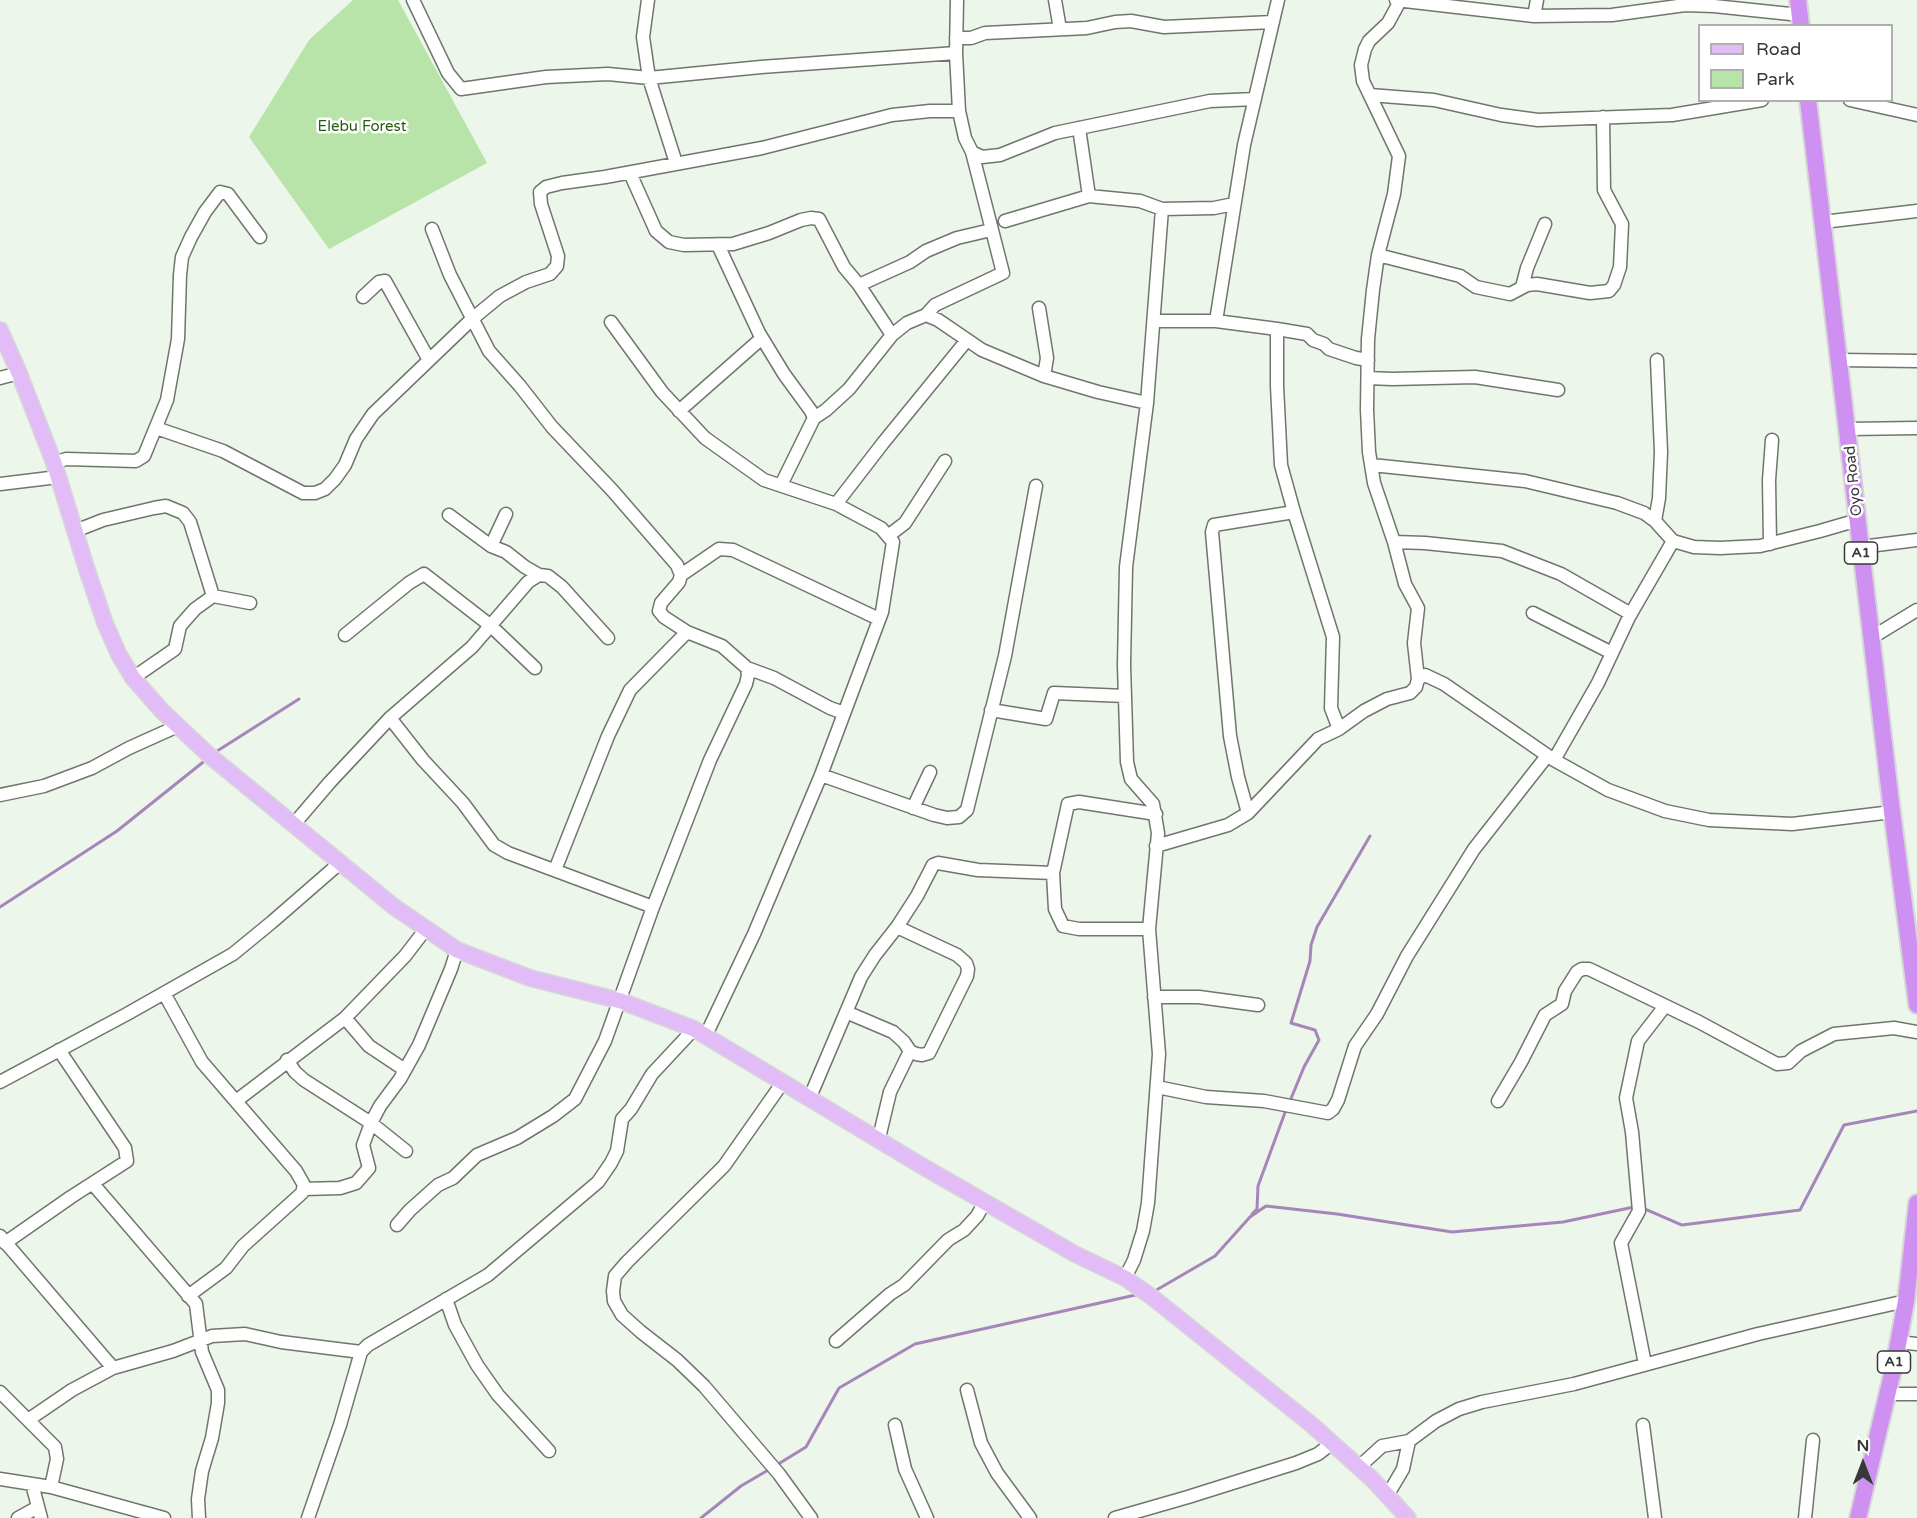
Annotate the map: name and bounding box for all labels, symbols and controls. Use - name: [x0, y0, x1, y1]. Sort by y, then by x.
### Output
- legend: [1698, 24, 1893, 102]
- text: Road: [1756, 38, 1801, 60]
- text: Park: [1756, 68, 1794, 90]
- park label: Elebu Forest: [318, 118, 406, 136]
- street label: Oyo Road: [1841, 445, 1867, 517]
- road number: A1: [1844, 542, 1878, 564]
- road number: A1: [1878, 1351, 1910, 1373]
- north arrow: [1833, 1434, 1893, 1494]
- text: N: [1857, 1436, 1869, 1456]

